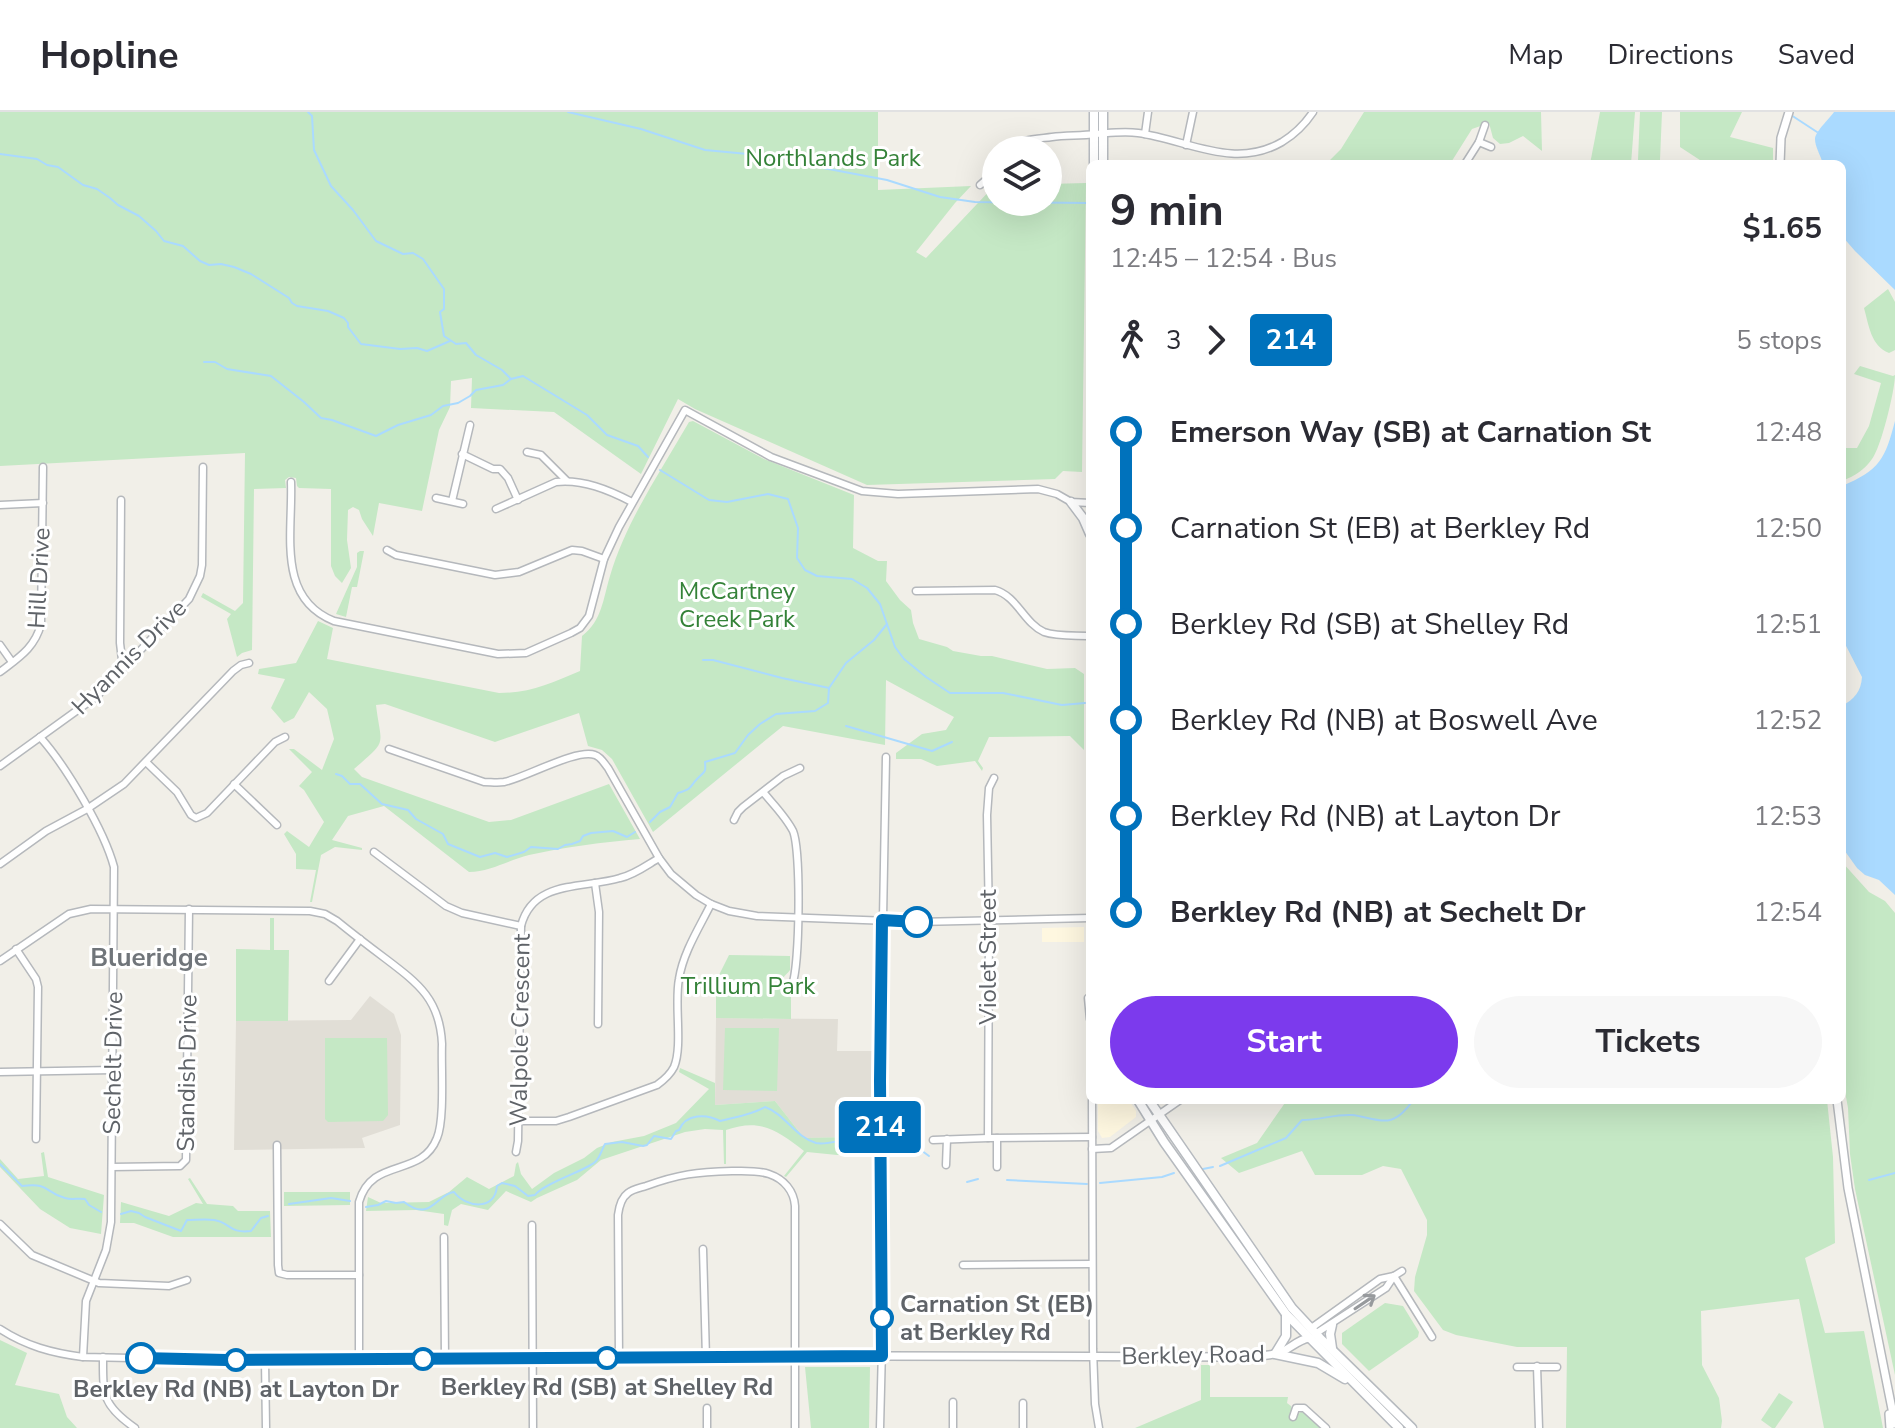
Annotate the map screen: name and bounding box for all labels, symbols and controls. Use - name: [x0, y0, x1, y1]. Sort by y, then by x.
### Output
- text: Hopline: [40, 30, 179, 81]
- text: Map: [1508, 36, 1563, 74]
- text: Directions: [1607, 36, 1734, 74]
- text: Saved: [1778, 36, 1855, 74]
- map controls: [982, 136, 1062, 216]
- button: layers: [982, 136, 1062, 216]
- park label: Northlands Park: [745, 142, 922, 174]
- text: 9 min: [1110, 181, 1224, 241]
- text: $1.65: [1743, 208, 1822, 249]
- text: 12:45 – 12:54 · Bus: [1110, 241, 1337, 276]
- icon: walk: [1110, 318, 1154, 362]
- icon: forward: [1194, 318, 1238, 362]
- text: 214: [1266, 321, 1316, 359]
- text: 3: [1166, 323, 1182, 358]
- text: 5 stops: [1736, 323, 1822, 358]
- text: Emerson Way (SB) at Carnation St: [1170, 412, 1651, 453]
- text: 12:48: [1754, 415, 1822, 450]
- text: Carnation St (EB) at Berkley Rd: [1170, 508, 1590, 549]
- text: 12:50: [1754, 511, 1822, 546]
- street label: Hill Drive: [20, 527, 58, 629]
- park label: McCartney Creek Park: [679, 575, 796, 635]
- street label: Hyannis Drive: [64, 592, 194, 722]
- text: Berkley Rd (SB) at Shelley Rd: [1170, 604, 1569, 645]
- text: 12:51: [1754, 607, 1822, 642]
- text: Berkley Rd (NB) at Boswell Ave: [1170, 700, 1598, 741]
- text: 12:52: [1754, 703, 1822, 738]
- text: Berkley Rd (NB) at Layton Dr: [1170, 796, 1560, 837]
- text: 12:53: [1754, 799, 1822, 834]
- street label: Violet Street: [972, 889, 1004, 1026]
- text: Berkley Rd (NB) at Sechelt Dr: [1170, 892, 1586, 933]
- text: 12:54: [1754, 895, 1822, 930]
- unlabelled marker: [902, 907, 932, 937]
- street label: Walpole Crescent: [502, 933, 538, 1127]
- district label: Blueridge: [90, 940, 208, 975]
- park label: Trillium Park: [681, 970, 816, 1002]
- street label: Sechelt Drive: [96, 991, 130, 1135]
- street label: Standish Drive: [170, 994, 204, 1152]
- button: Start: [1110, 996, 1458, 1088]
- button: Tickets: [1474, 996, 1822, 1088]
- line badge: 214: [834, 1101, 926, 1153]
- text: 214: [855, 1108, 905, 1146]
- place label: Carnation St (EB) at Berkley Rd: [900, 1288, 1094, 1348]
- one-way arrow: [1353, 1294, 1375, 1310]
- marker: Carnation St (EB) at Berkley Rd: [871, 1307, 893, 1329]
- street label: Berkley Road: [1121, 1338, 1265, 1372]
- unlabelled marker: [126, 1343, 156, 1373]
- marker: Berkley Rd (SB) at Shelley Rd: [596, 1347, 618, 1369]
- unlabelled marker: [412, 1348, 434, 1370]
- marker: Berkley Rd (NB) at Layton Dr: [225, 1349, 247, 1371]
- place label: Berkley Rd (SB) at Shelley Rd: [441, 1371, 773, 1403]
- place label: Berkley Rd (NB) at Layton Dr: [73, 1373, 400, 1405]

